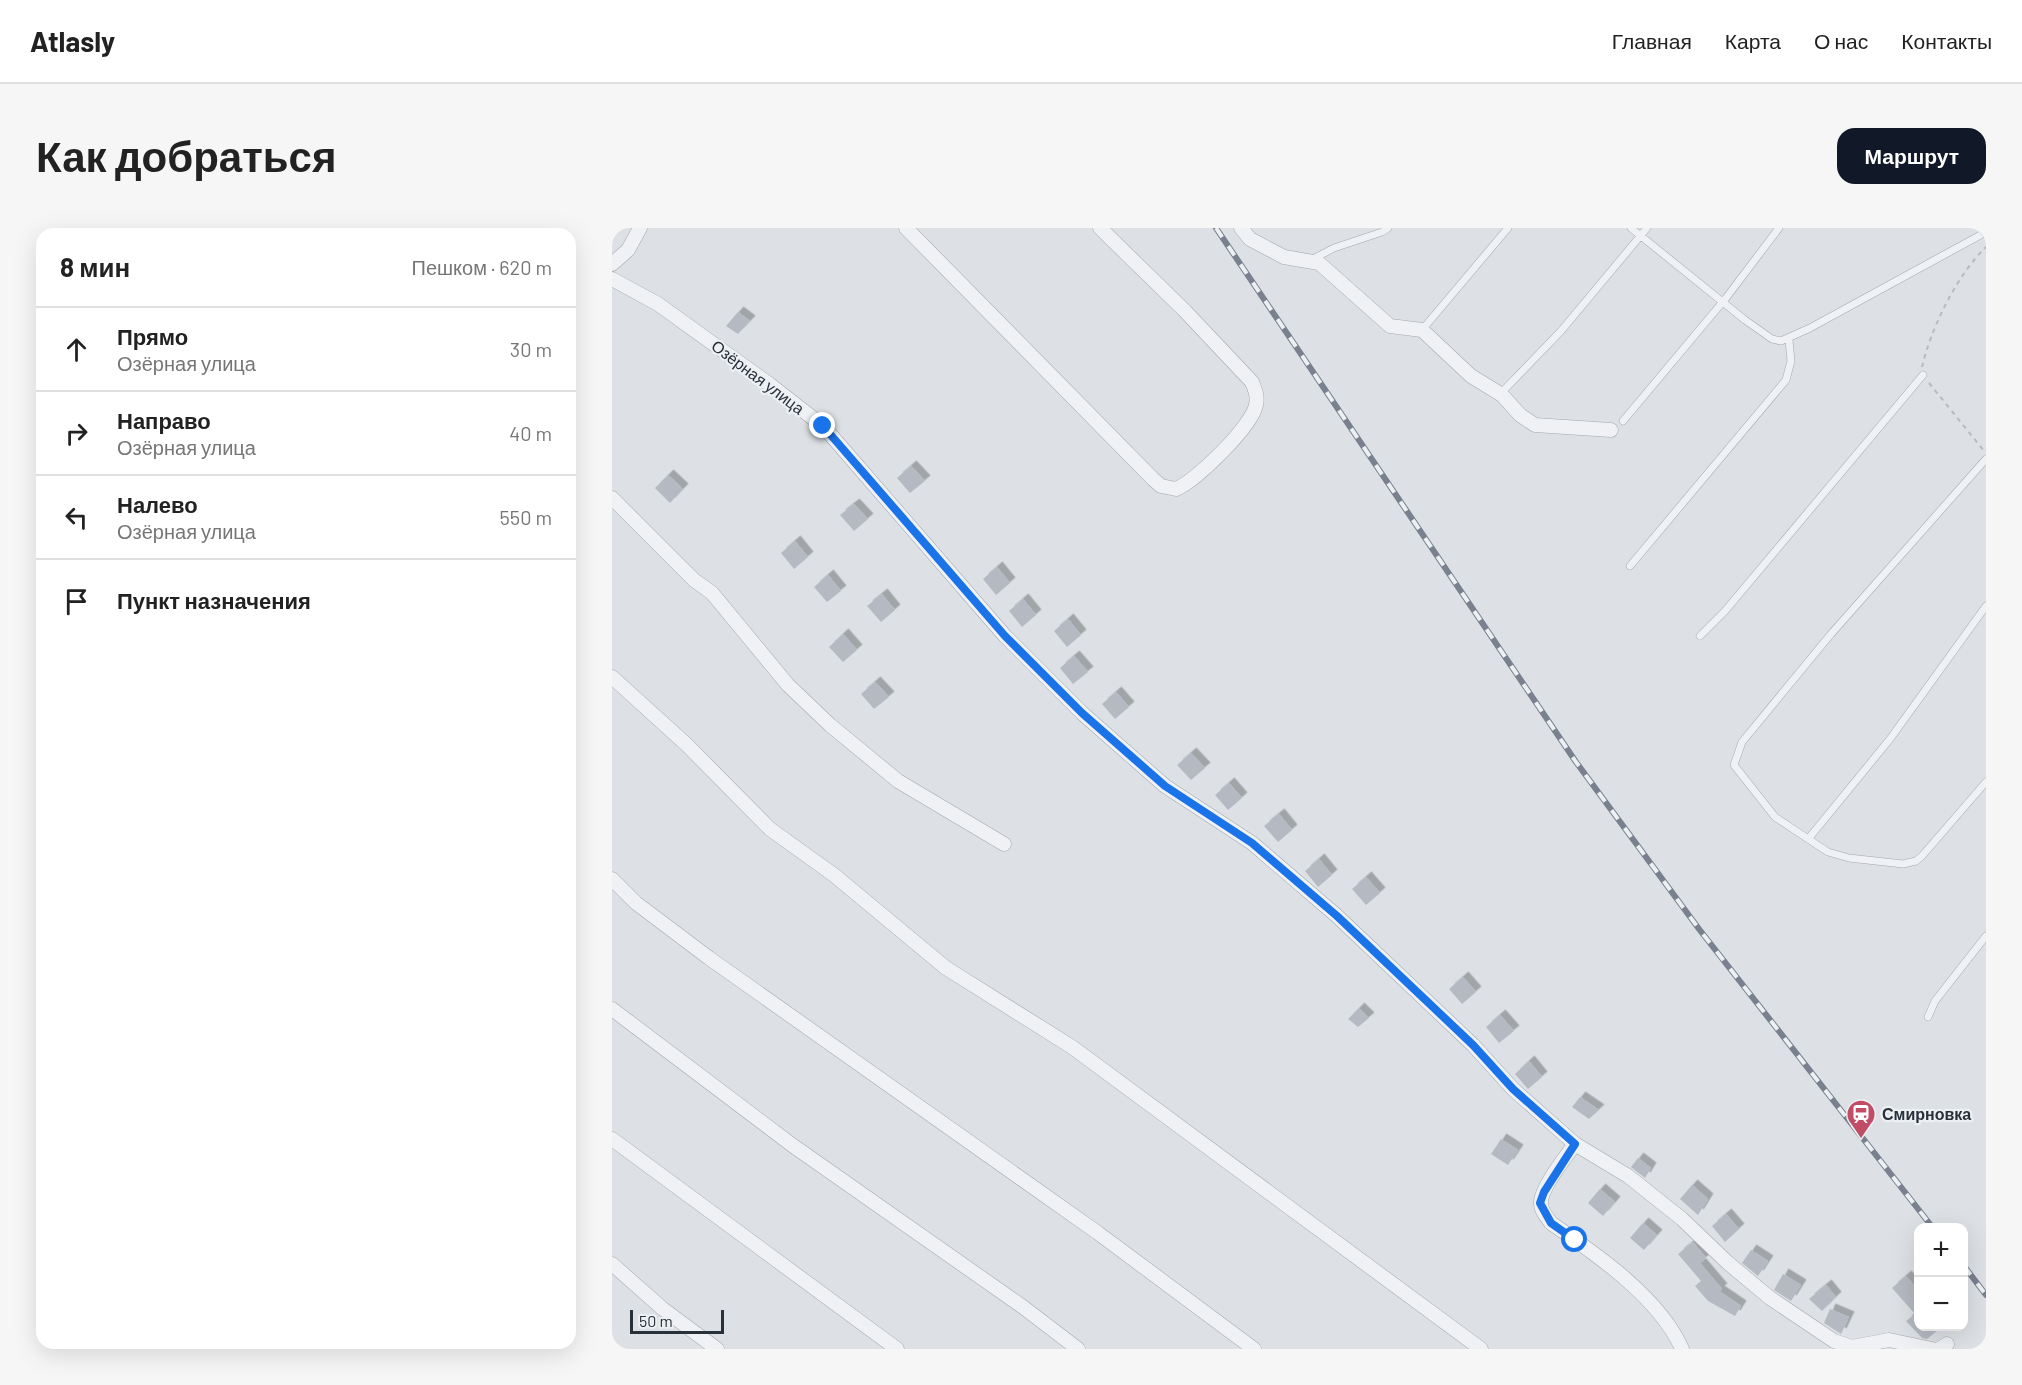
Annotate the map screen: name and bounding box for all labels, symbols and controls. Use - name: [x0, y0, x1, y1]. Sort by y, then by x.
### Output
- text: Atlasly: [30, 24, 115, 58]
- text: Главная: [1612, 28, 1692, 53]
- text: Карта: [1725, 28, 1781, 53]
- text: О нас: [1814, 28, 1868, 53]
- text: Контакты: [1901, 28, 1992, 53]
- button: Маршрут: [1837, 128, 1986, 184]
- text: Как добраться: [36, 130, 336, 180]
- text: 8 мин: [60, 251, 130, 282]
- text: Пешком · 620 m: [412, 255, 552, 279]
- text: Прямо: [117, 323, 188, 349]
- icon: ahead: [60, 333, 93, 366]
- street label: Озёрная улица: [708, 336, 808, 418]
- text: 30 m: [510, 337, 552, 361]
- text: Озёрная улица: [117, 351, 256, 375]
- text: Направо: [117, 407, 211, 433]
- route end: [809, 412, 835, 438]
- icon: right: [60, 417, 93, 450]
- text: 40 m: [509, 421, 552, 445]
- text: Озёрная улица: [117, 435, 256, 459]
- text: Налево: [117, 491, 198, 517]
- icon: left: [60, 501, 93, 534]
- text: 550 m: [500, 505, 552, 529]
- text: Озёрная улица: [117, 519, 256, 543]
- icon: arrive: [60, 585, 93, 618]
- text: Пункт назначения: [117, 587, 311, 613]
- station icon: Смирновка: [1845, 1098, 1877, 1140]
- place label: Смирновка: [1882, 1104, 1971, 1123]
- map controls: [1914, 1223, 1968, 1331]
- button: +: [1914, 1223, 1968, 1277]
- route start: [1561, 1226, 1587, 1252]
- button: −: [1914, 1277, 1968, 1331]
- scale bar: [630, 1307, 724, 1334]
- text: 50 m: [639, 1311, 673, 1330]

